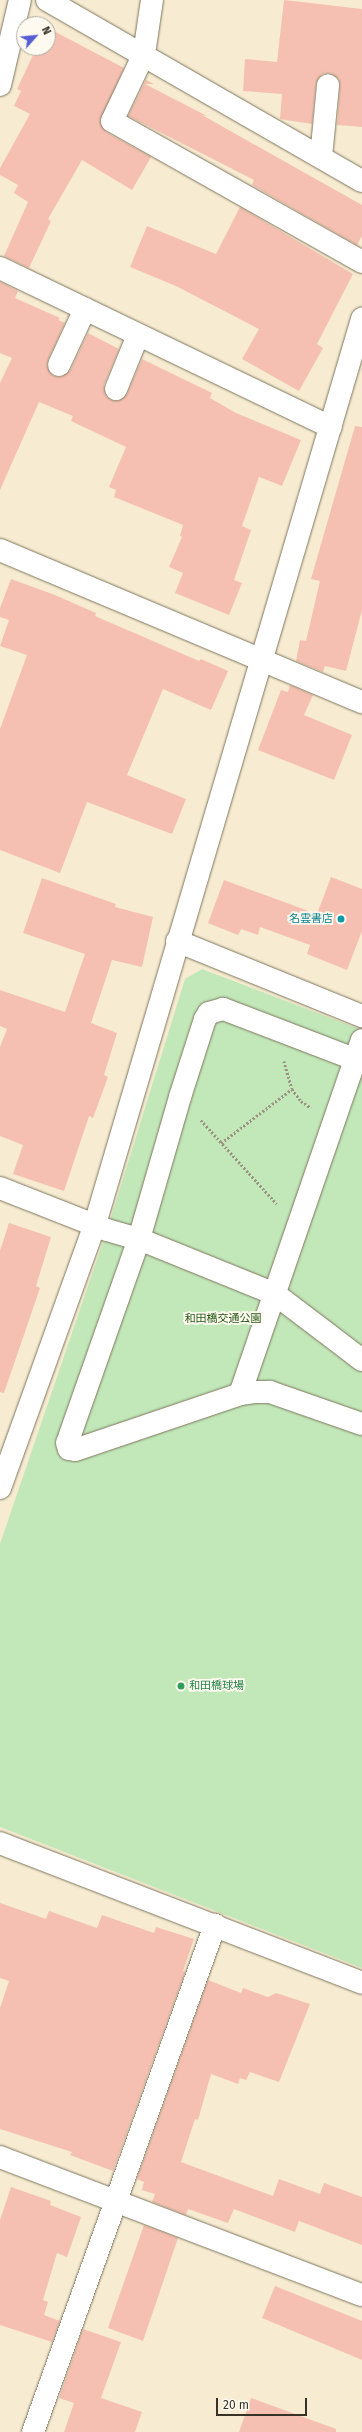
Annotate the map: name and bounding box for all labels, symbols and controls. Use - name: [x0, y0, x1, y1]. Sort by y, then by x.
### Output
- north arrow: [16, 16, 56, 56]
- text: N: [39, 25, 54, 37]
- place label: 名雲書店: [289, 912, 333, 926]
- marker: 名雲書店: [336, 914, 346, 924]
- park label: 和田橋交通公園: [185, 1312, 261, 1326]
- place label: 和田橋球場: [189, 1679, 244, 1693]
- marker: 和田橋球場: [176, 1681, 186, 1691]
- scale bar: [218, 2390, 309, 2416]
- text: 20 m: [223, 2398, 249, 2412]

